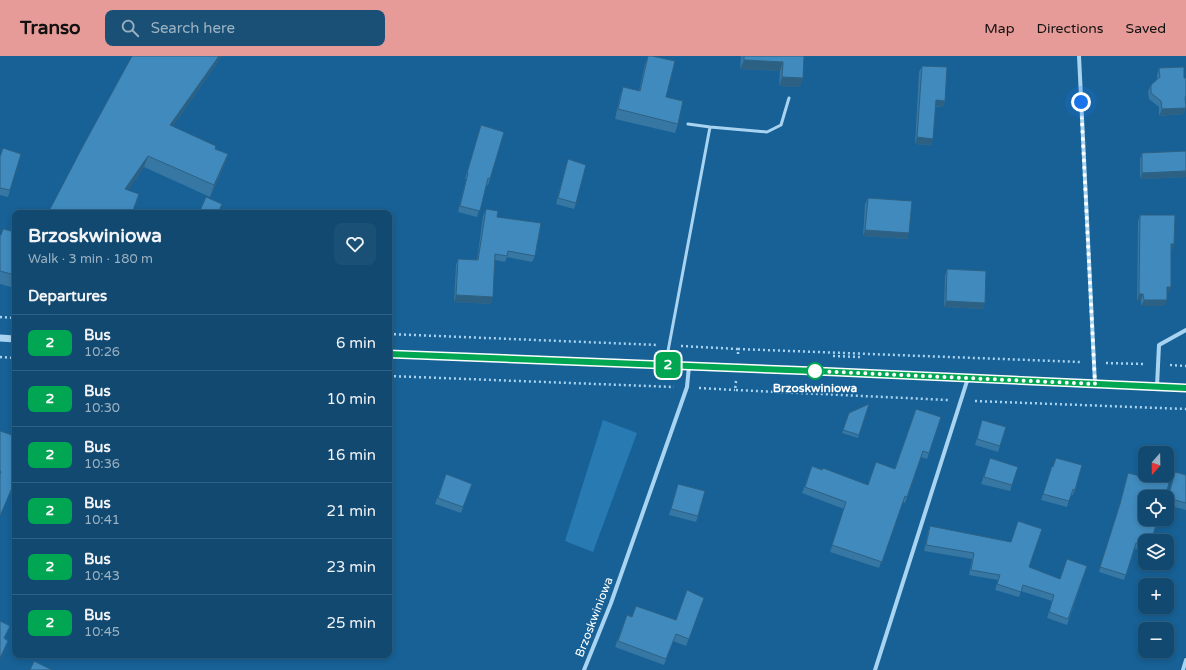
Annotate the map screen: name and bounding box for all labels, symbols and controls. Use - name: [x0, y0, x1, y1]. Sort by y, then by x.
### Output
- search box: [105, 10, 385, 46]
- text: Transo: [20, 17, 81, 39]
- icon: search: [119, 17, 141, 39]
- text: Search here: [151, 19, 235, 37]
- text: Map: [984, 20, 1015, 37]
- text: Directions: [1037, 20, 1104, 37]
- text: Saved: [1126, 20, 1166, 37]
- your location: [1071, 92, 1091, 112]
- button: heart: [334, 223, 376, 265]
- text: Brzoskwiniowa: [28, 225, 162, 247]
- text: Walk · 3 min · 180 m: [28, 251, 153, 267]
- text: Departures: [28, 287, 107, 305]
- text: Bus: [84, 326, 111, 344]
- text: 2: [46, 334, 54, 351]
- text: 6 min: [336, 334, 376, 352]
- text: 10:26: [84, 344, 120, 360]
- line badge: 2: [655, 352, 681, 378]
- text: 2: [664, 356, 672, 373]
- marker: Brzoskwiniowa: [806, 362, 824, 380]
- place label: Brzoskwiniowa: [773, 381, 858, 395]
- text: Bus: [84, 382, 111, 400]
- text: 2: [46, 390, 54, 407]
- text: 10 min: [327, 390, 376, 408]
- text: 10:30: [84, 400, 120, 416]
- text: Bus: [84, 438, 111, 456]
- text: 2: [46, 446, 54, 463]
- text: 16 min: [327, 446, 376, 464]
- north arrow: [1138, 446, 1174, 482]
- map controls: [1138, 446, 1174, 658]
- text: 10:36: [84, 456, 120, 472]
- button: locate: [1138, 490, 1174, 526]
- text: Bus: [84, 494, 111, 512]
- text: 2: [46, 502, 54, 519]
- text: 21 min: [327, 502, 376, 520]
- text: 10:41: [84, 512, 120, 528]
- button: layers: [1138, 534, 1174, 570]
- text: Bus: [84, 550, 111, 568]
- text: 2: [46, 558, 54, 575]
- text: 23 min: [327, 558, 376, 576]
- text: 10:43: [84, 568, 120, 584]
- street label: Brzoskwiniowa: [572, 575, 616, 659]
- button: +: [1138, 578, 1174, 614]
- text: Bus: [84, 606, 111, 624]
- text: 2: [46, 614, 54, 631]
- text: 25 min: [327, 614, 376, 632]
- button: −: [1138, 622, 1174, 658]
- text: 10:45: [84, 624, 120, 640]

